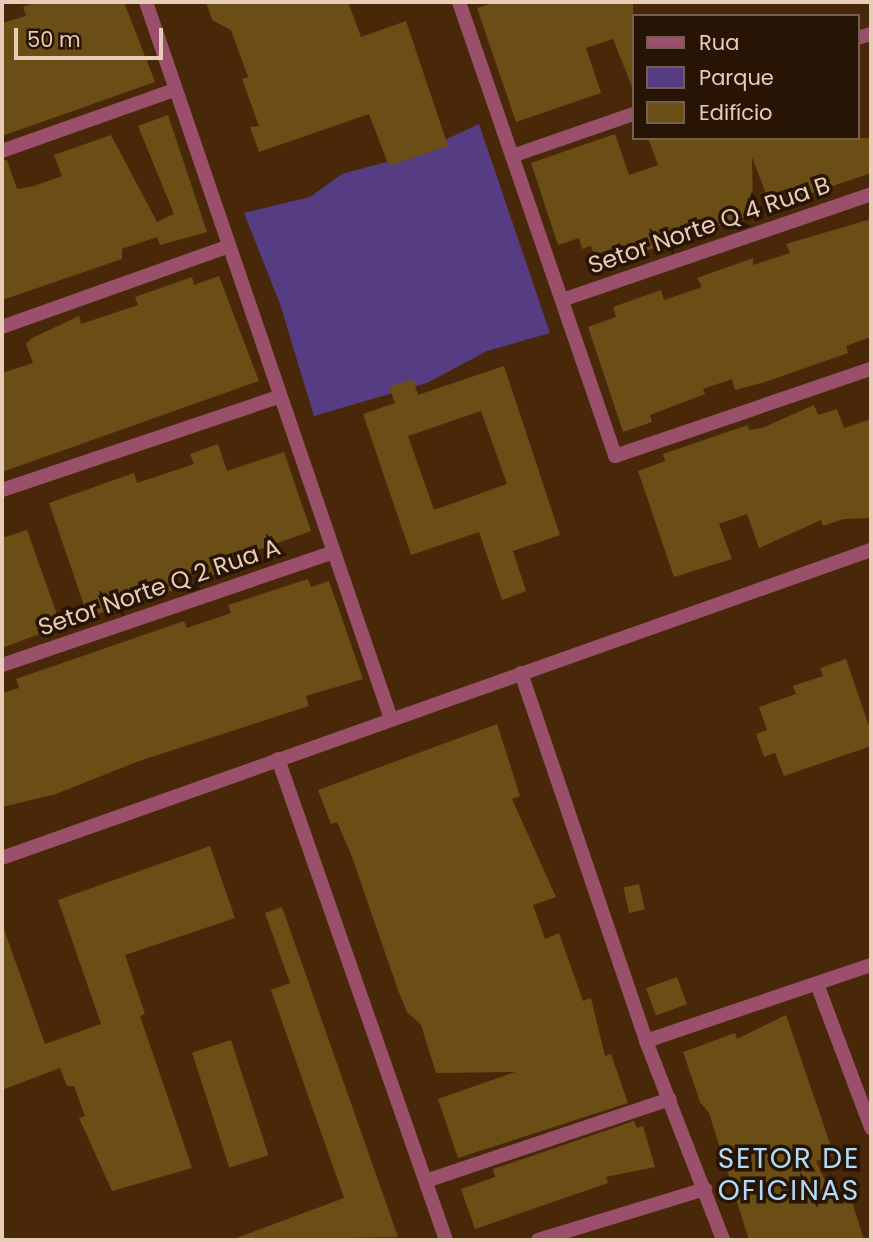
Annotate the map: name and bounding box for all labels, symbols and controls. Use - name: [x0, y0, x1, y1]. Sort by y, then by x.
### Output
- scale bar: [18, 14, 166, 58]
- legend: [632, 14, 859, 140]
- text: 50 m: [27, 25, 81, 54]
- text: Rua: [699, 28, 739, 57]
- text: Parque: [699, 63, 774, 92]
- text: Edifício: [699, 98, 773, 127]
- street label: Setor Norte Q 4 Rua B: [584, 170, 834, 280]
- street label: Setor Norte Q 2 Rua A: [34, 532, 284, 642]
- district label: SETOR DE OFICINAS: [719, 1142, 859, 1208]

